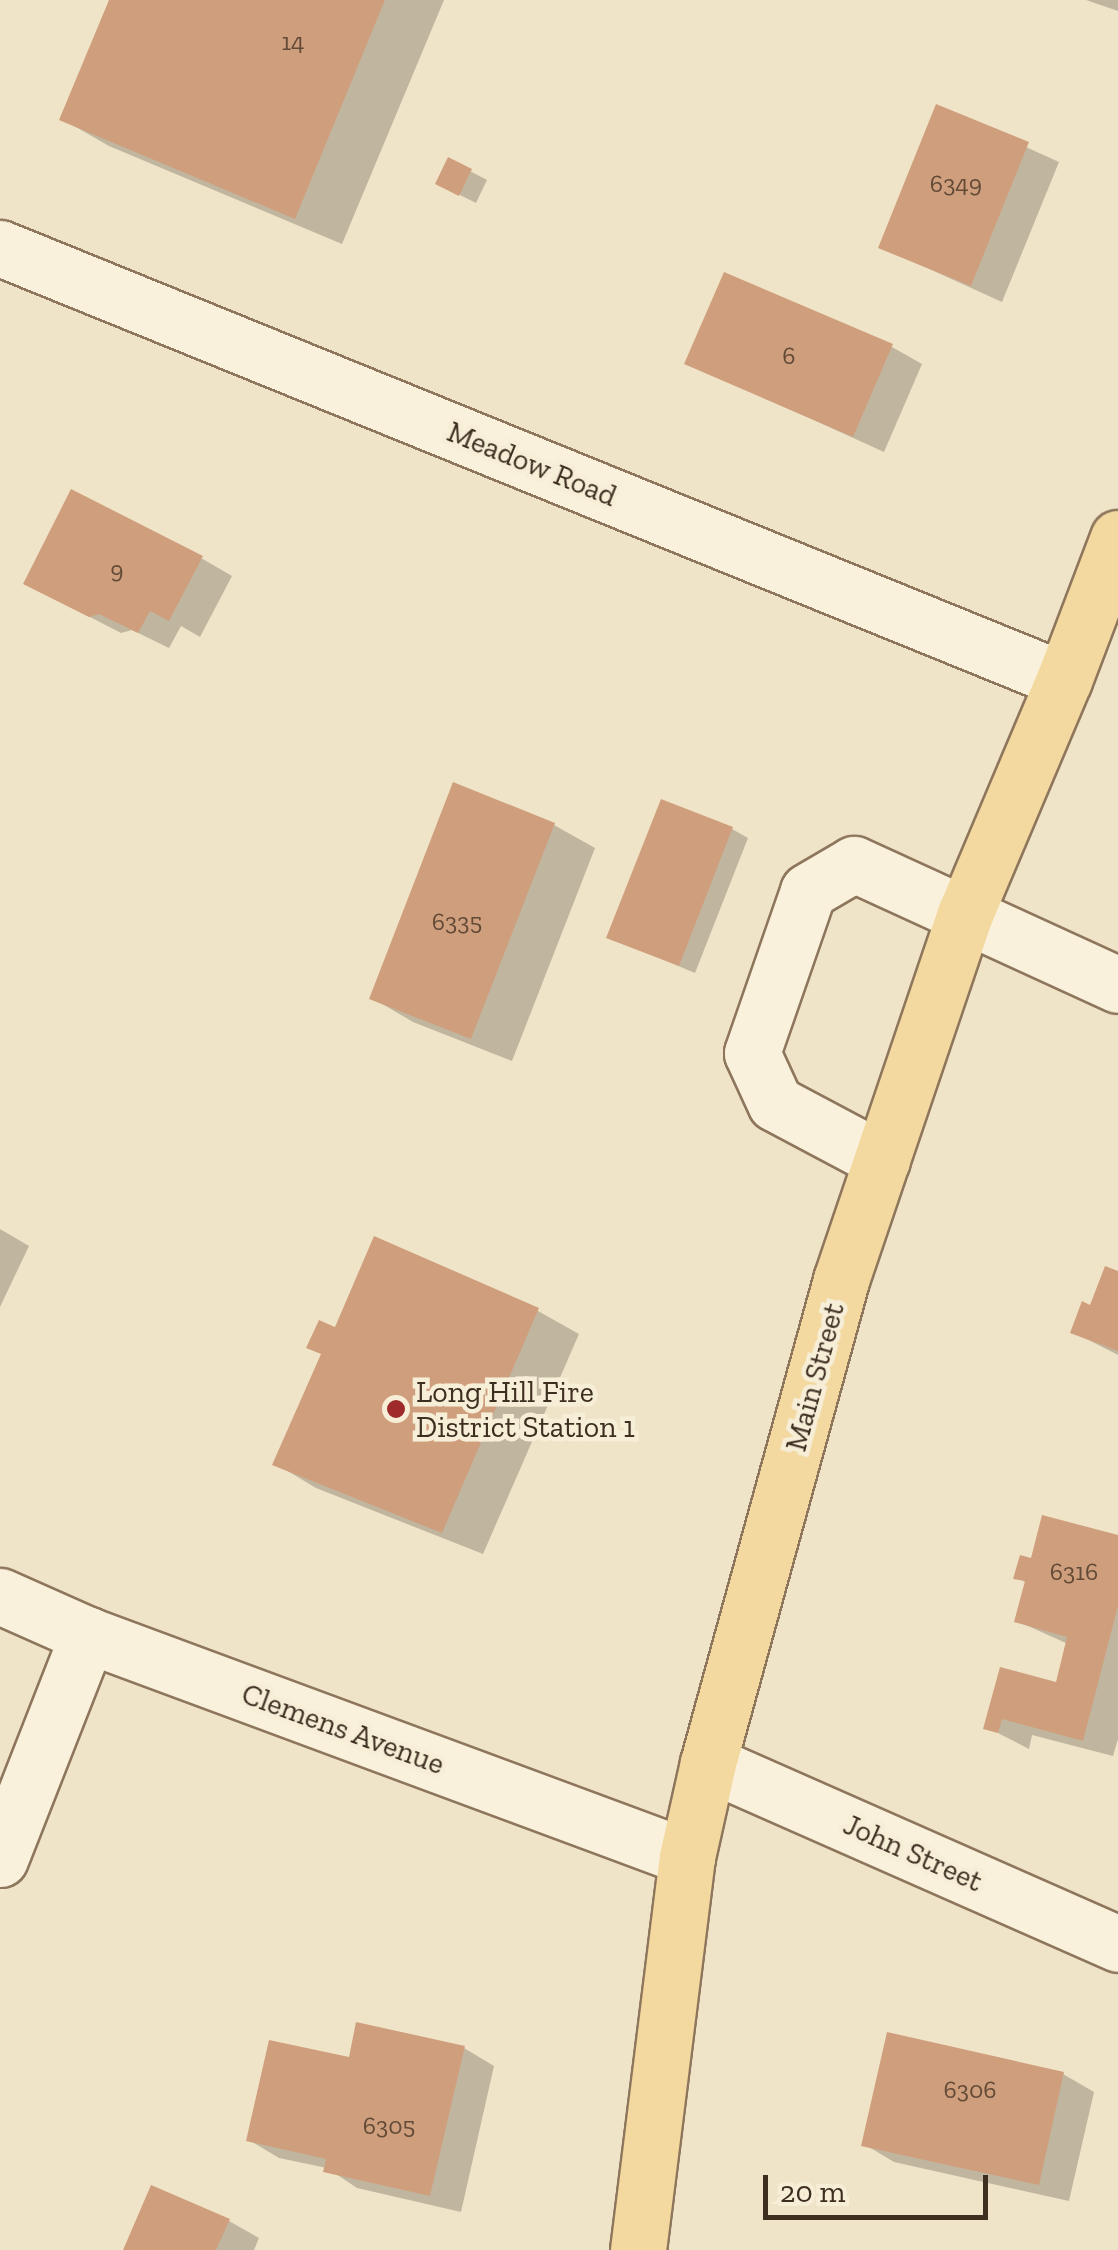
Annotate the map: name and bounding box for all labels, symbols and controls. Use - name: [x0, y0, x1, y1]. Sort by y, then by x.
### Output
- house number: 14: [281, 26, 305, 56]
- house number: 6349: [930, 168, 982, 198]
- house number: 6: [782, 340, 796, 370]
- street label: Meadow Road: [442, 414, 622, 514]
- house number: 9: [110, 554, 124, 584]
- house number: 6335: [432, 906, 482, 936]
- street label: Main Street: [778, 1299, 852, 1455]
- place label: Long Hill Fire District Station 1: [416, 1374, 635, 1444]
- marker: Long Hill Fire District Station 1: [385, 1398, 407, 1420]
- house number: 6316: [1050, 1556, 1098, 1586]
- street label: Clemens Avenue: [236, 1676, 450, 1782]
- street label: John Street: [838, 1806, 988, 1900]
- house number: 6306: [943, 2074, 997, 2104]
- house number: 6305: [363, 2110, 415, 2140]
- scale bar: [768, 2155, 993, 2217]
- text: 20 m: [780, 2174, 845, 2210]

